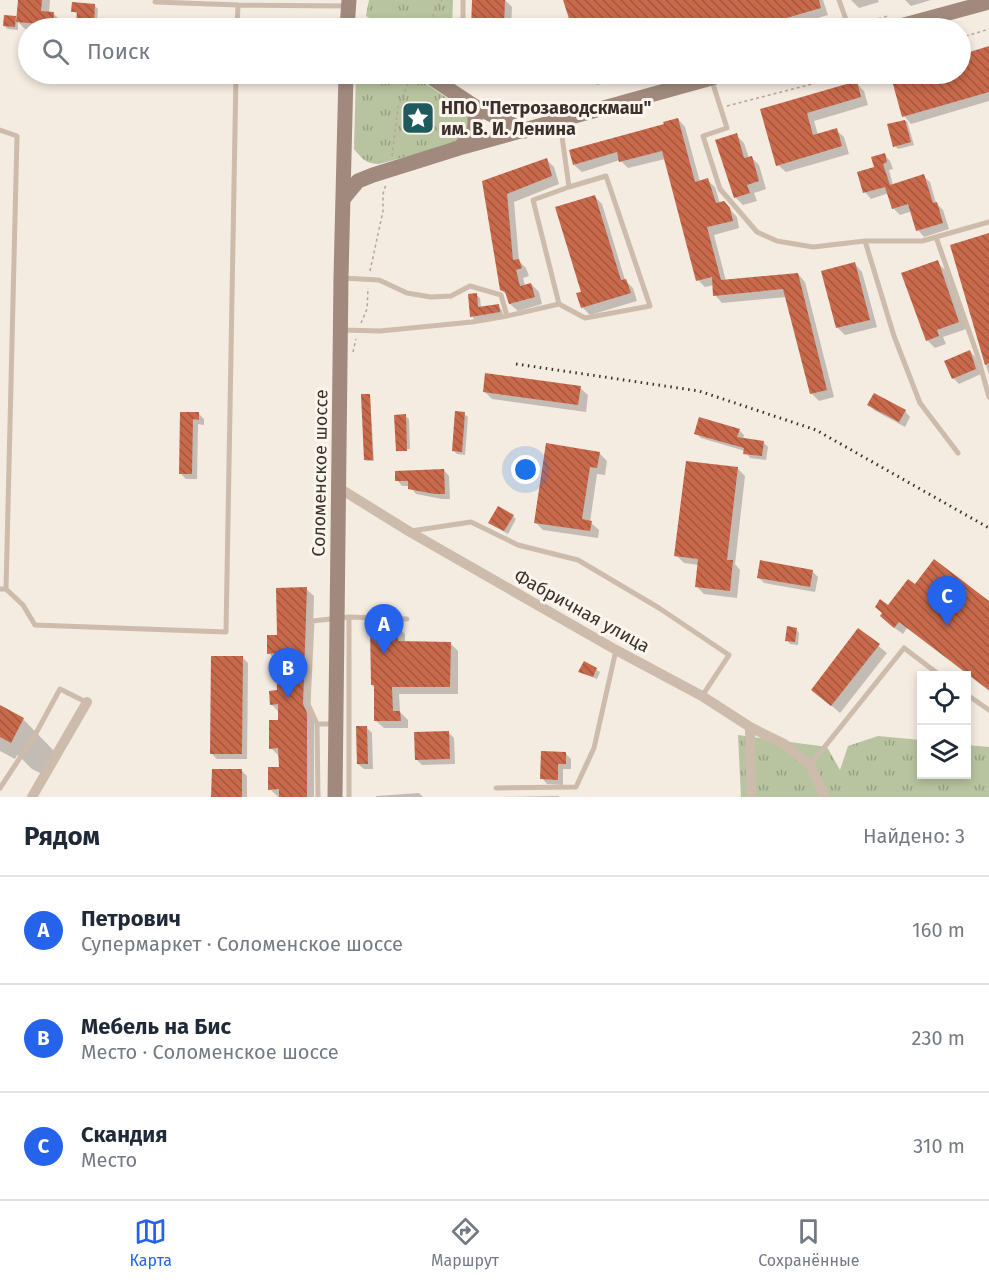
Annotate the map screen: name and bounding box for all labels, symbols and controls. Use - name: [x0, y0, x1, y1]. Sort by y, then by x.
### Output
- search box: [18, 18, 971, 84]
- icon: search: [39, 35, 72, 68]
- text: Поиск: [87, 38, 150, 65]
- place label: НПО "Петрозаводскмаш" им. В. И. Ленина: [441, 97, 652, 140]
- place icon: НПО "Петрозаводскмаш" им. В. И. Ленина: [400, 100, 436, 136]
- street label: Соломенское шоссе: [308, 389, 332, 557]
- your location: [511, 455, 540, 484]
- street label: Фабричная улица: [510, 565, 654, 657]
- pin: C: [928, 576, 966, 626]
- pin: A: [364, 604, 404, 654]
- pin: B: [268, 648, 308, 698]
- map controls: [917, 671, 971, 779]
- button: locate: [917, 671, 971, 725]
- button: layers: [917, 725, 971, 779]
- text: Рядом: [24, 821, 100, 852]
- text: Найдено: 3: [863, 824, 965, 848]
- text: Петрович: [81, 905, 181, 932]
- text: A: [38, 918, 49, 942]
- text: 160 m: [912, 918, 965, 942]
- text: Супермаркет · Соломенское шоссе: [81, 932, 403, 956]
- text: Мебель на Бис: [81, 1013, 231, 1040]
- text: B: [37, 1026, 50, 1050]
- text: 230 m: [912, 1026, 965, 1050]
- text: Место · Соломенское шоссе: [81, 1040, 339, 1064]
- text: Скандия: [81, 1121, 168, 1148]
- text: C: [38, 1134, 49, 1158]
- text: 310 m: [913, 1134, 965, 1158]
- text: Место: [81, 1148, 137, 1172]
- tab: Карта: [130, 1215, 172, 1270]
- tab: Маршрут: [431, 1215, 499, 1270]
- tab: Сохранённые: [758, 1215, 859, 1270]

